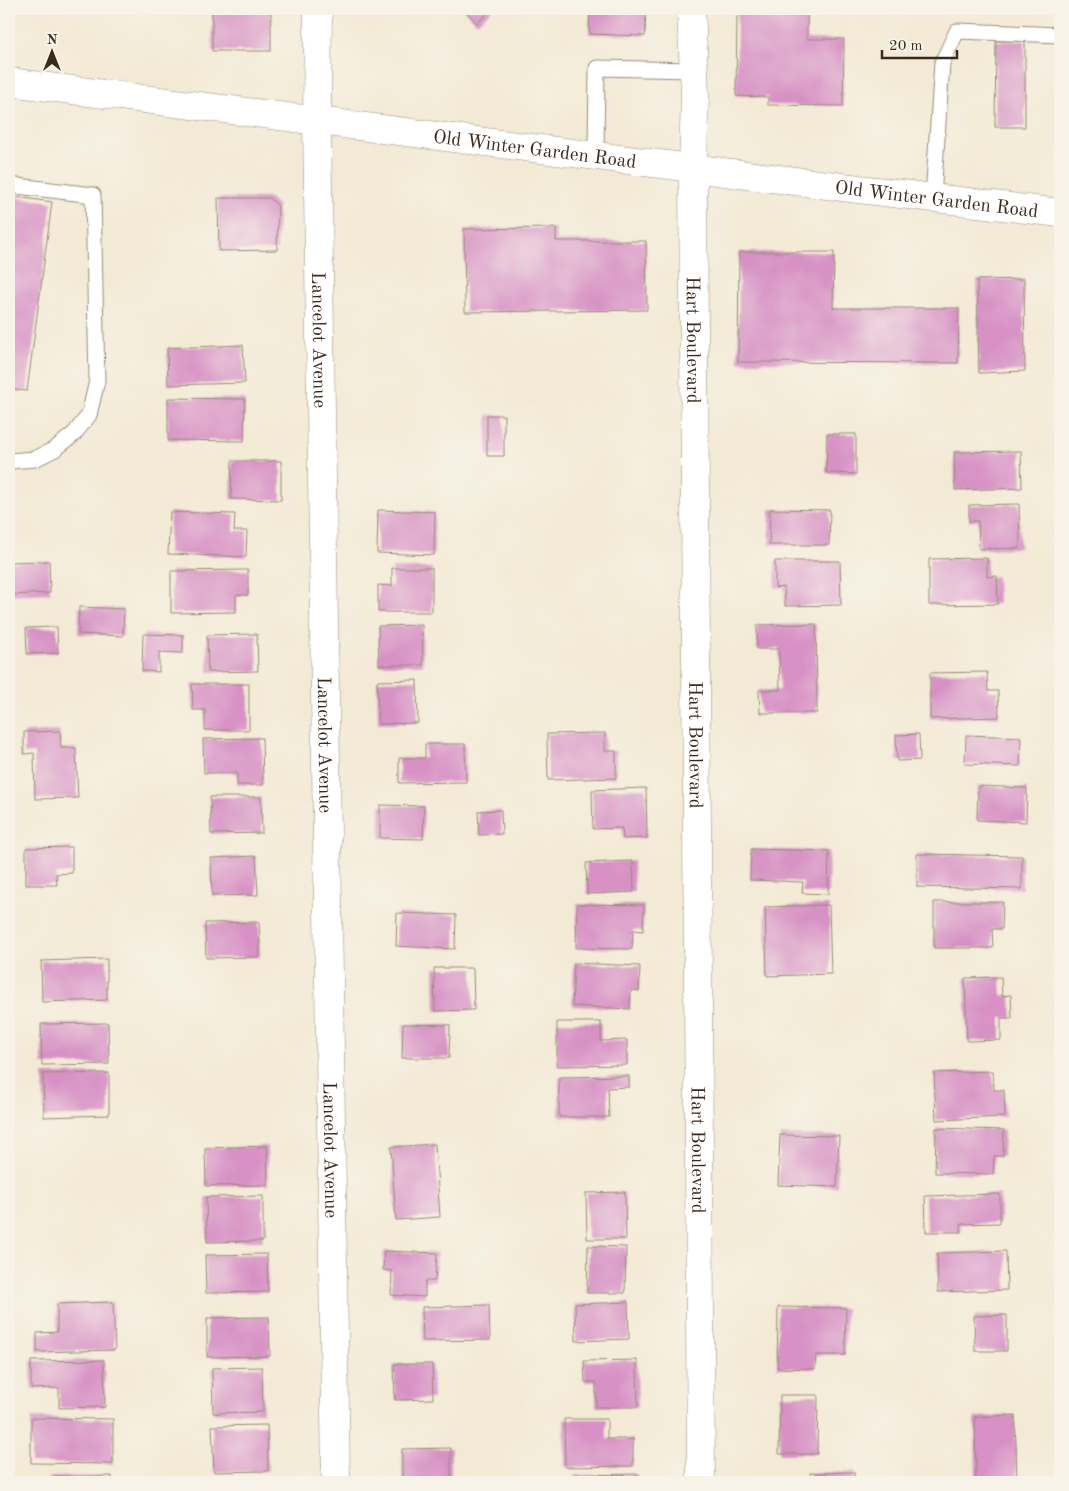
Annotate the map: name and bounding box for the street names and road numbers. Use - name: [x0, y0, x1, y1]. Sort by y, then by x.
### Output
- street label: Old Winter Garden Road: [432, 128, 637, 173]
- street label: Old Winter Garden Road: [834, 179, 1039, 222]
- street label: Lancelot Avenue: [307, 272, 328, 408]
- street label: Hart Boulevard: [682, 276, 701, 404]
- street label: Lancelot Avenue: [313, 677, 334, 813]
- street label: Hart Boulevard: [684, 681, 704, 809]
- street label: Lancelot Avenue: [318, 1082, 339, 1218]
- street label: Hart Boulevard: [687, 1086, 706, 1214]

